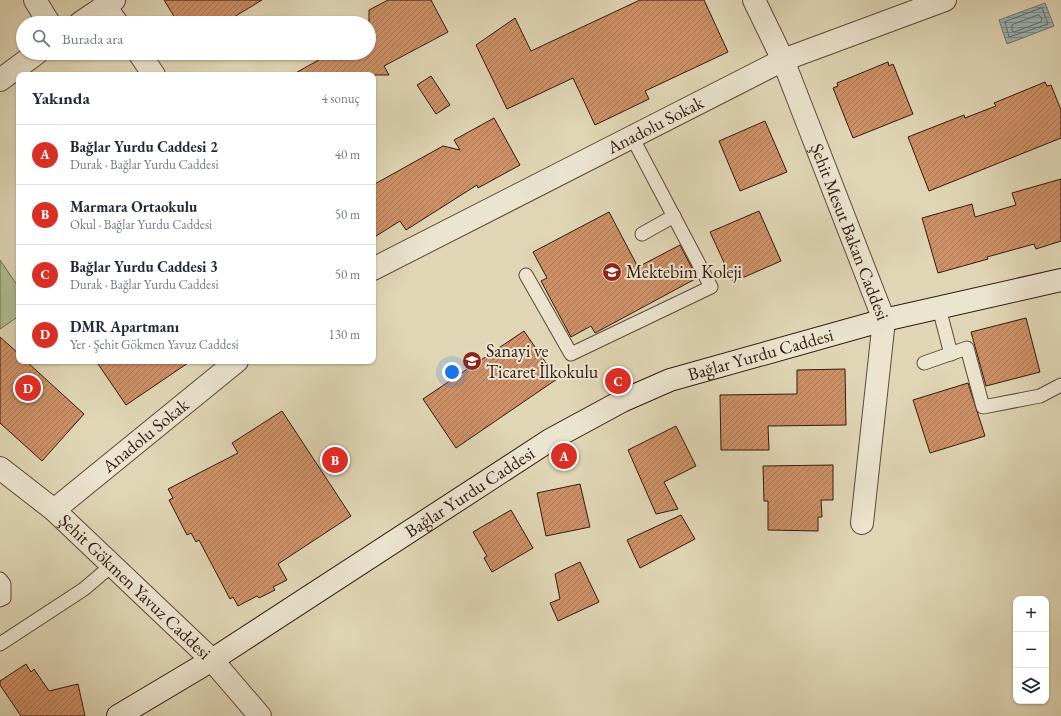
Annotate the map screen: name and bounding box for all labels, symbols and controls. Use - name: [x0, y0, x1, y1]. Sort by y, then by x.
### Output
- search box: [16, 16, 376, 60]
- icon: search: [30, 27, 52, 49]
- text: Burada ara: [62, 29, 123, 48]
- text: Yakında: [32, 87, 90, 109]
- text: 4 sonuç: [322, 90, 360, 107]
- street label: Anadolu Sokak: [602, 90, 708, 159]
- text: Bağlar Yurdu Caddesi 2: [70, 137, 218, 156]
- street label: Şehit Mesut Bakan Caddesi: [805, 140, 895, 324]
- text: A: [40, 146, 50, 163]
- text: 40 m: [335, 146, 360, 163]
- text: Durak · Bağlar Yurdu Caddesi: [70, 156, 219, 173]
- text: Marmara Ortaokulu: [70, 197, 197, 216]
- text: B: [41, 206, 49, 223]
- text: 50 m: [335, 206, 360, 223]
- text: Okul · Bağlar Yurdu Caddesi: [70, 216, 212, 233]
- text: Bağlar Yurdu Caddesi 3: [70, 257, 218, 276]
- place label: Mektebim Koleji: [626, 260, 743, 283]
- school or university icon: Mektebim Koleji: [601, 261, 623, 283]
- text: C: [40, 266, 50, 283]
- text: 50 m: [335, 266, 360, 283]
- text: Durak · Bağlar Yurdu Caddesi: [70, 276, 219, 293]
- text: DMR Apartmanı: [70, 317, 179, 336]
- street label: Bağlar Yurdu Caddesi: [685, 323, 836, 386]
- text: D: [40, 326, 50, 343]
- text: 130 m: [329, 326, 360, 343]
- text: Yer · Şehit Gökmen Yavuz Caddesi: [70, 336, 239, 353]
- place label: Sanayi ve Ticaret İlkokulu: [486, 339, 599, 383]
- school or university icon: Sanayi ve Ticaret İlkokulu: [461, 350, 483, 372]
- your location: [442, 362, 462, 382]
- pin: C: [605, 366, 631, 396]
- pin: D: [15, 373, 41, 403]
- street label: Anadolu Sokak: [96, 393, 194, 478]
- street label: Bağlar Yurdu Caddesi: [400, 441, 539, 542]
- pin: A: [551, 441, 577, 471]
- pin: B: [322, 445, 348, 475]
- street label: Şehit Gökmen Yavuz Caddesi: [54, 509, 217, 665]
- map controls: [1013, 596, 1049, 704]
- button: +: [1013, 596, 1049, 632]
- button: −: [1013, 632, 1049, 668]
- button: layers: [1013, 668, 1049, 704]

